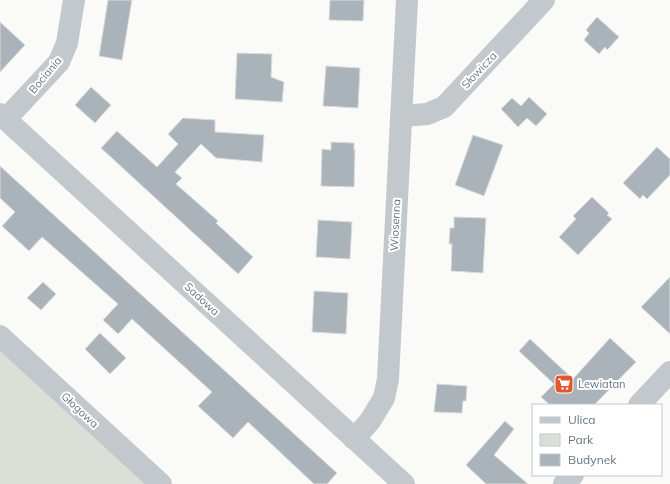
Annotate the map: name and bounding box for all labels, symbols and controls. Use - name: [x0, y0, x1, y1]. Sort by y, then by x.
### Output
- street label: Słowicza: [458, 49, 500, 91]
- street label: Bociania: [25, 54, 65, 96]
- street label: Wiosenna: [387, 199, 403, 251]
- street label: Sadowa: [182, 279, 222, 319]
- supermarket icon: Lewiatan: [553, 373, 575, 395]
- place label: Lewiatan: [578, 377, 626, 391]
- street label: Głogowa: [58, 389, 102, 431]
- legend: [532, 404, 662, 476]
- text: Ulica: [568, 412, 596, 427]
- text: Park: [568, 432, 594, 447]
- text: Budynek: [568, 452, 617, 467]

